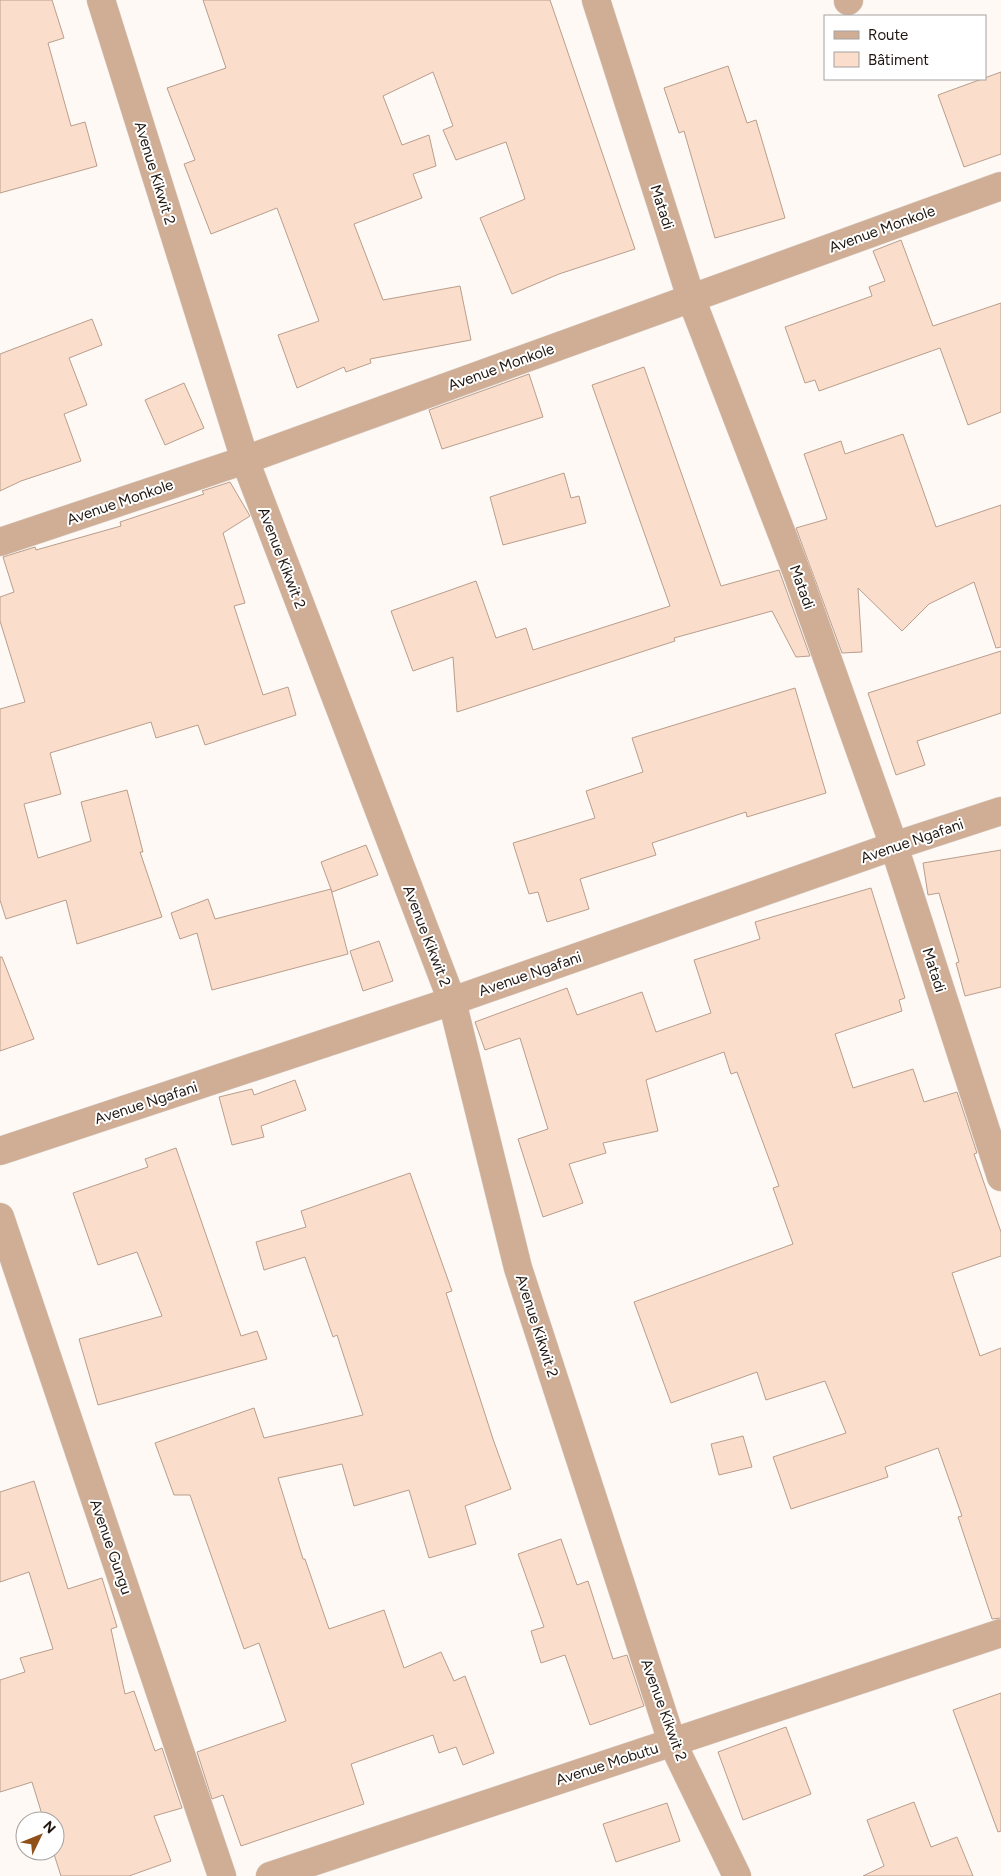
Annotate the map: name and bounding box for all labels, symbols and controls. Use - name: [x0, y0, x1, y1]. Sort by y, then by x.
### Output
- legend: [824, 15, 986, 80]
- text: Route: [868, 26, 908, 44]
- text: Bâtiment: [868, 51, 929, 69]
- street label: Avenue Kikwit 2: [131, 119, 179, 227]
- street label: Matadi: [646, 182, 678, 232]
- street label: Avenue Monkole: [827, 201, 937, 257]
- street label: Avenue Monkole: [446, 339, 556, 395]
- street label: Avenue Monkole: [64, 475, 176, 529]
- street label: Avenue Kikwit 2: [254, 505, 310, 611]
- street label: Matadi: [786, 562, 818, 612]
- street label: Avenue Ngafani: [858, 815, 966, 867]
- street label: Avenue Kikwit 2: [399, 883, 455, 989]
- street label: Matadi: [918, 945, 950, 995]
- street label: Avenue Ngafani: [476, 948, 584, 1000]
- street label: Avenue Ngafani: [92, 1078, 200, 1128]
- street label: Avenue Kikwit 2: [512, 1272, 562, 1380]
- street label: Avenue Gungu: [86, 1497, 136, 1597]
- street label: Avenue Kikwit 2: [637, 1656, 691, 1764]
- street label: Avenue Mobutu: [553, 1739, 661, 1789]
- north arrow: [15, 1811, 65, 1861]
- text: N: [39, 1818, 59, 1837]

